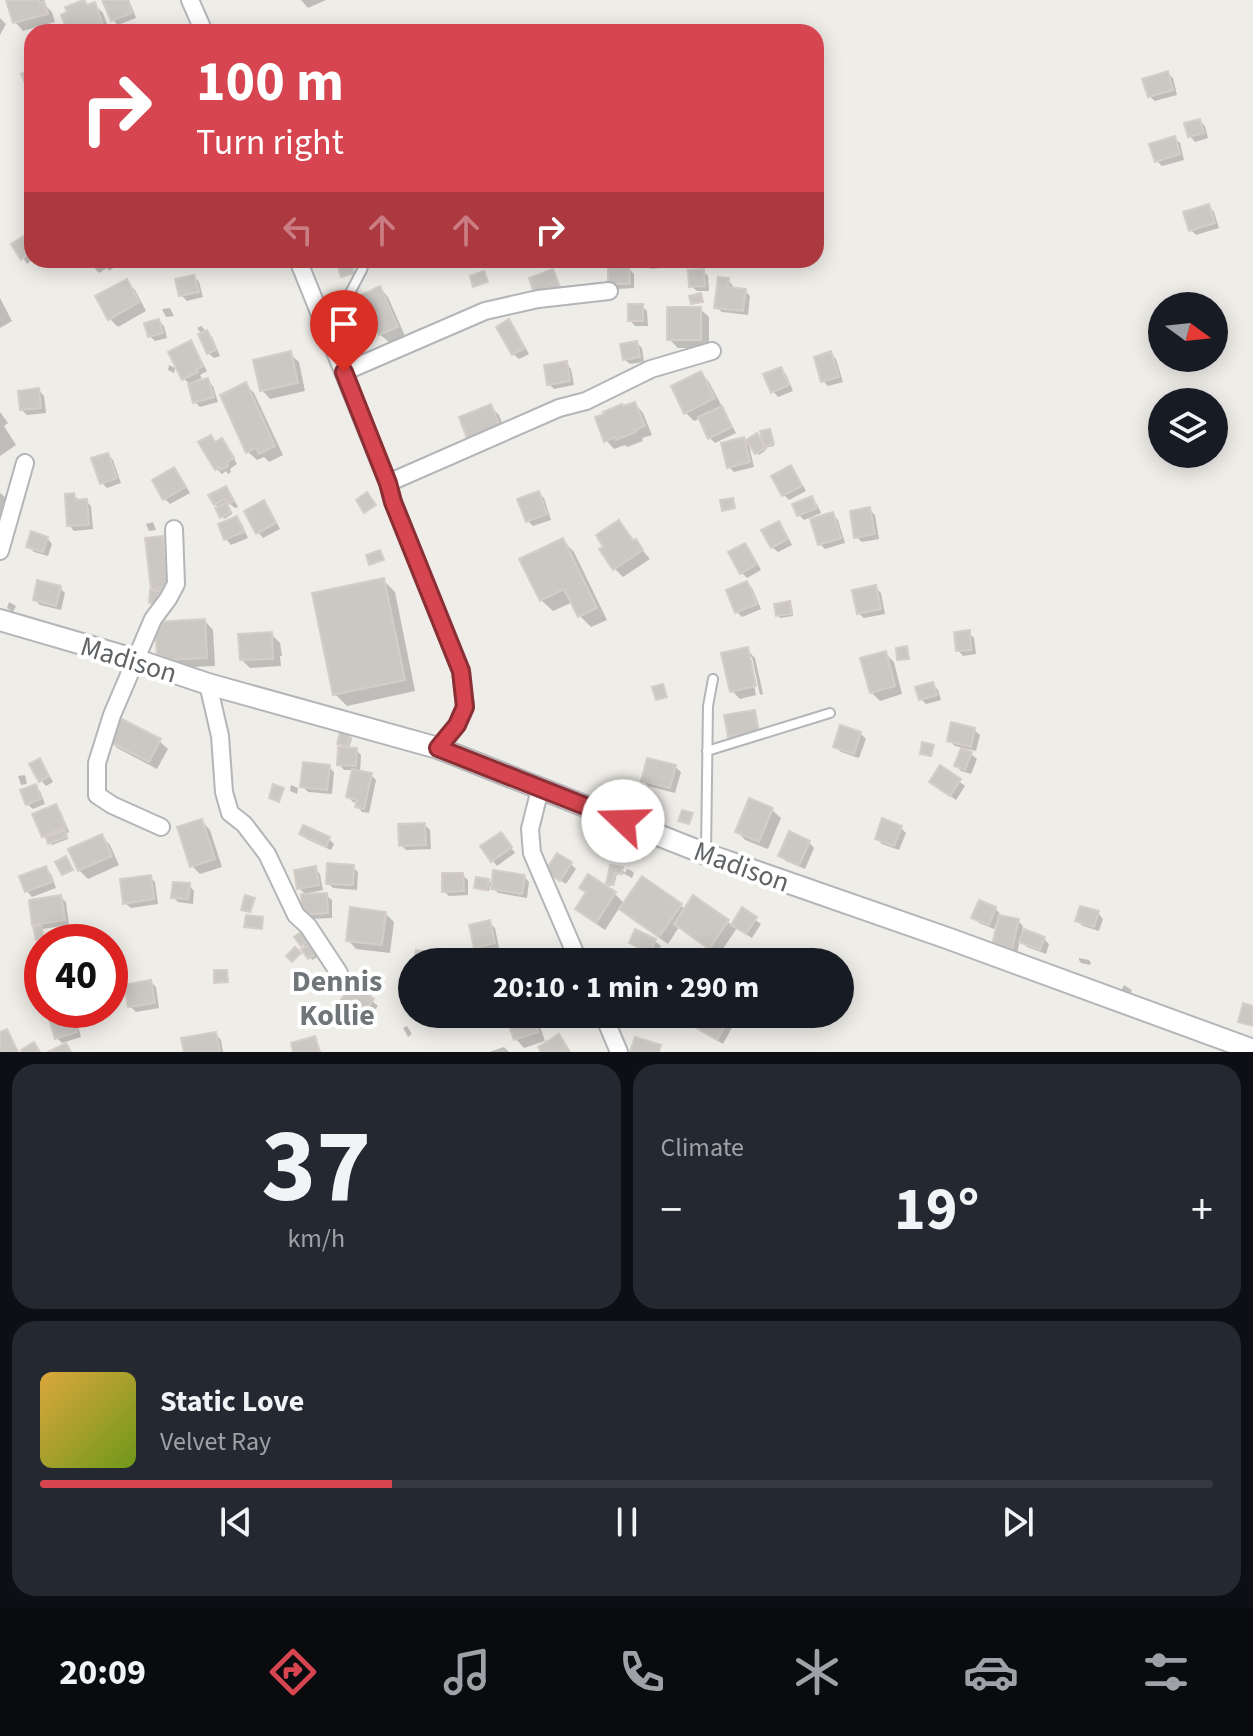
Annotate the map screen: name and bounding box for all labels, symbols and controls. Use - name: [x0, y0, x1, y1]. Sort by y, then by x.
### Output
- text: 100 m: [196, 43, 344, 122]
- icon: right: [64, 56, 168, 160]
- text: Turn right: [196, 117, 344, 168]
- icon: left: [276, 208, 320, 252]
- icon: ahead: [360, 208, 404, 252]
- icon: ahead: [444, 208, 488, 252]
- icon: right: [528, 208, 572, 252]
- pin: [310, 290, 378, 372]
- north arrow: [1148, 292, 1228, 372]
- map controls: [1148, 292, 1228, 468]
- icon: arrive: [322, 302, 366, 346]
- button: layers: [1148, 388, 1228, 468]
- street label: Madison: [75, 626, 182, 694]
- position arrow: [581, 779, 665, 863]
- street label: Madison: [688, 831, 795, 903]
- speed limit sign: 40: [24, 924, 128, 1028]
- district label: Dennis Kollie: [292, 960, 382, 1037]
- text: 20:10 · 1 min · 290 m: [493, 966, 759, 1009]
- text: 37: [261, 1094, 371, 1242]
- text: Climate: [661, 1129, 744, 1166]
- text: 19°: [894, 1168, 979, 1253]
- text: −: [661, 1179, 682, 1242]
- text: +: [1191, 1179, 1213, 1242]
- text: km/h: [287, 1220, 345, 1257]
- text: Static Love: [160, 1380, 304, 1423]
- text: Velvet Ray: [160, 1423, 271, 1460]
- icon: previous: [214, 1500, 258, 1544]
- icon: pause: [605, 1500, 649, 1544]
- icon: next: [996, 1500, 1040, 1544]
- icon: directions: [265, 1644, 321, 1700]
- icon: music: [439, 1644, 495, 1700]
- icon: phone: [614, 1644, 670, 1700]
- icon: climate: [789, 1644, 845, 1700]
- icon: car: [963, 1644, 1019, 1700]
- icon: filters: [1138, 1644, 1194, 1700]
- text: 20:09: [59, 1647, 146, 1698]

